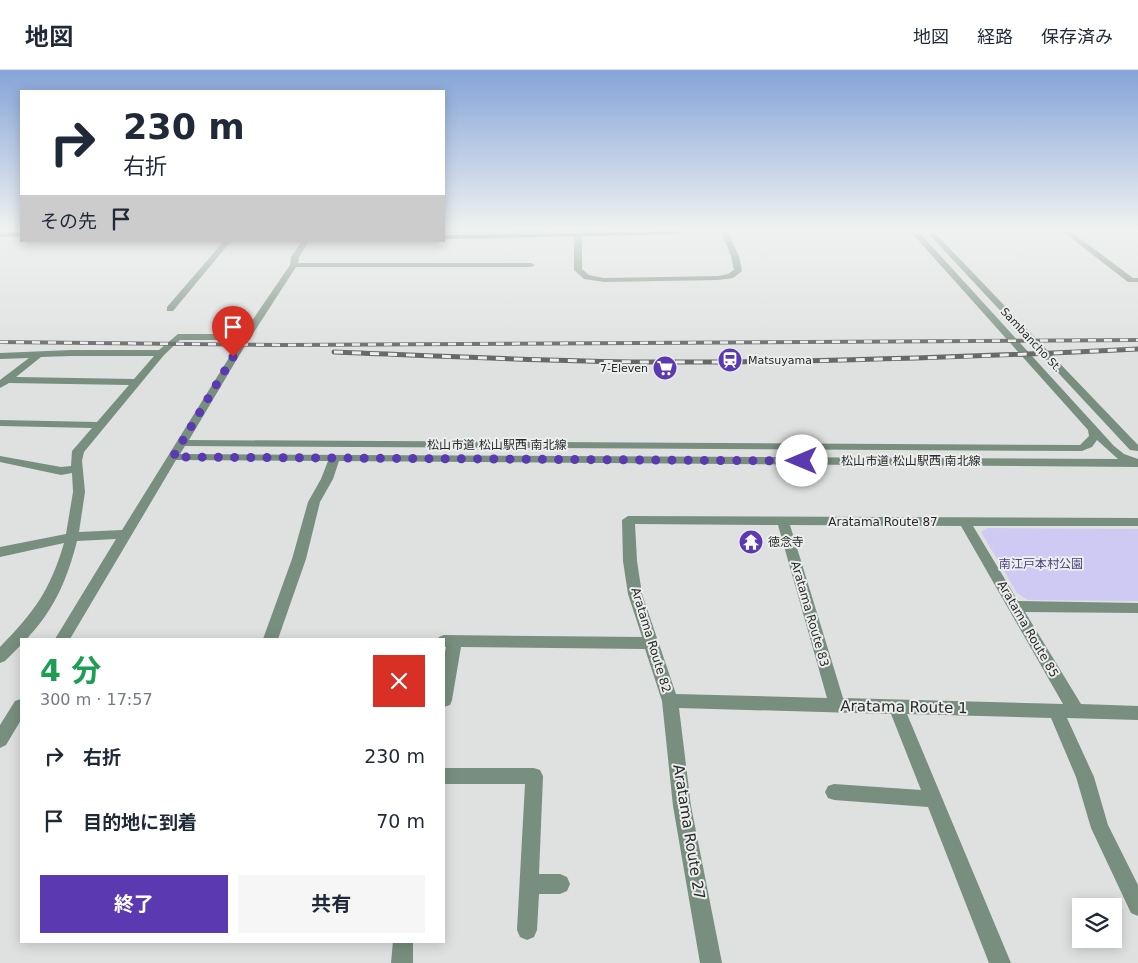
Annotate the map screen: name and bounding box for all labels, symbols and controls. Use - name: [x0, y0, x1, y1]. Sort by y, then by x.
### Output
- text: 地図: [25, 23, 73, 51]
- text: 地図: [913, 26, 949, 47]
- text: 経路: [977, 26, 1013, 47]
- text: 保存済み: [1041, 26, 1113, 47]
- text: 230 m: [123, 107, 245, 147]
- icon: right: [40, 110, 105, 175]
- text: 右折: [123, 154, 167, 179]
- icon: arrive: [107, 205, 135, 233]
- text: その先: [40, 210, 97, 232]
- street label: Sambancho St.: [998, 305, 1064, 375]
- pin: [212, 306, 254, 357]
- icon: arrive: [219, 313, 247, 341]
- station icon: Matsuyama: [717, 347, 743, 373]
- place label: Matsuyama: [748, 354, 812, 367]
- supermarket icon: 7-Eleven: [652, 355, 678, 381]
- place label: 7-Eleven: [600, 362, 648, 375]
- position arrow: [775, 434, 827, 486]
- street label: 松山市道 松山駅西 南北線: [427, 438, 567, 452]
- street label: 松山市道 松山駅西 南北線: [841, 454, 981, 468]
- street label: Aratama Route 87: [828, 515, 938, 529]
- temple icon: 徳念寺: [738, 529, 764, 555]
- place label: 徳念寺: [768, 535, 804, 549]
- park label: 南江戸本村公園: [999, 557, 1083, 571]
- street label: Aratama Route 83: [788, 560, 832, 668]
- street label: Aratama Route 85: [995, 578, 1061, 680]
- street label: Aratama Route 82: [628, 586, 674, 694]
- text: 4 分: [40, 653, 101, 688]
- button: close: [373, 655, 425, 707]
- text: 300 m · 17:57: [40, 690, 153, 709]
- street label: Aratama Route 1: [840, 697, 968, 717]
- icon: right: [40, 742, 68, 770]
- text: 230 m: [364, 745, 425, 767]
- text: 右折: [83, 746, 121, 768]
- street label: Aratama Route 27: [669, 763, 709, 901]
- icon: arrive: [40, 807, 68, 835]
- text: 70 m: [376, 810, 425, 832]
- text: 目的地に到着: [83, 811, 197, 833]
- button: 終了: [40, 875, 228, 933]
- button: 共有: [238, 875, 425, 933]
- map controls: [1072, 898, 1122, 948]
- button: layers: [1072, 898, 1122, 948]

